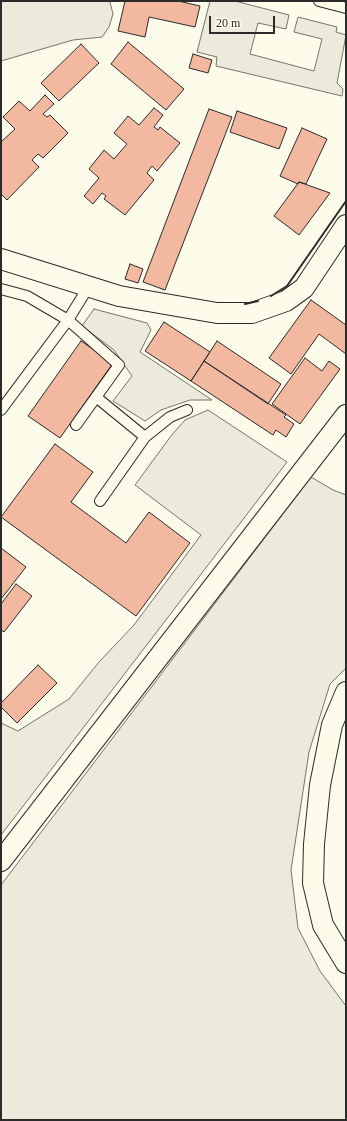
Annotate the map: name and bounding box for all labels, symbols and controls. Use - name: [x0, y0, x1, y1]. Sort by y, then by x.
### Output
- scale bar: [211, 8, 277, 34]
- text: 20 m: [216, 16, 240, 30]

